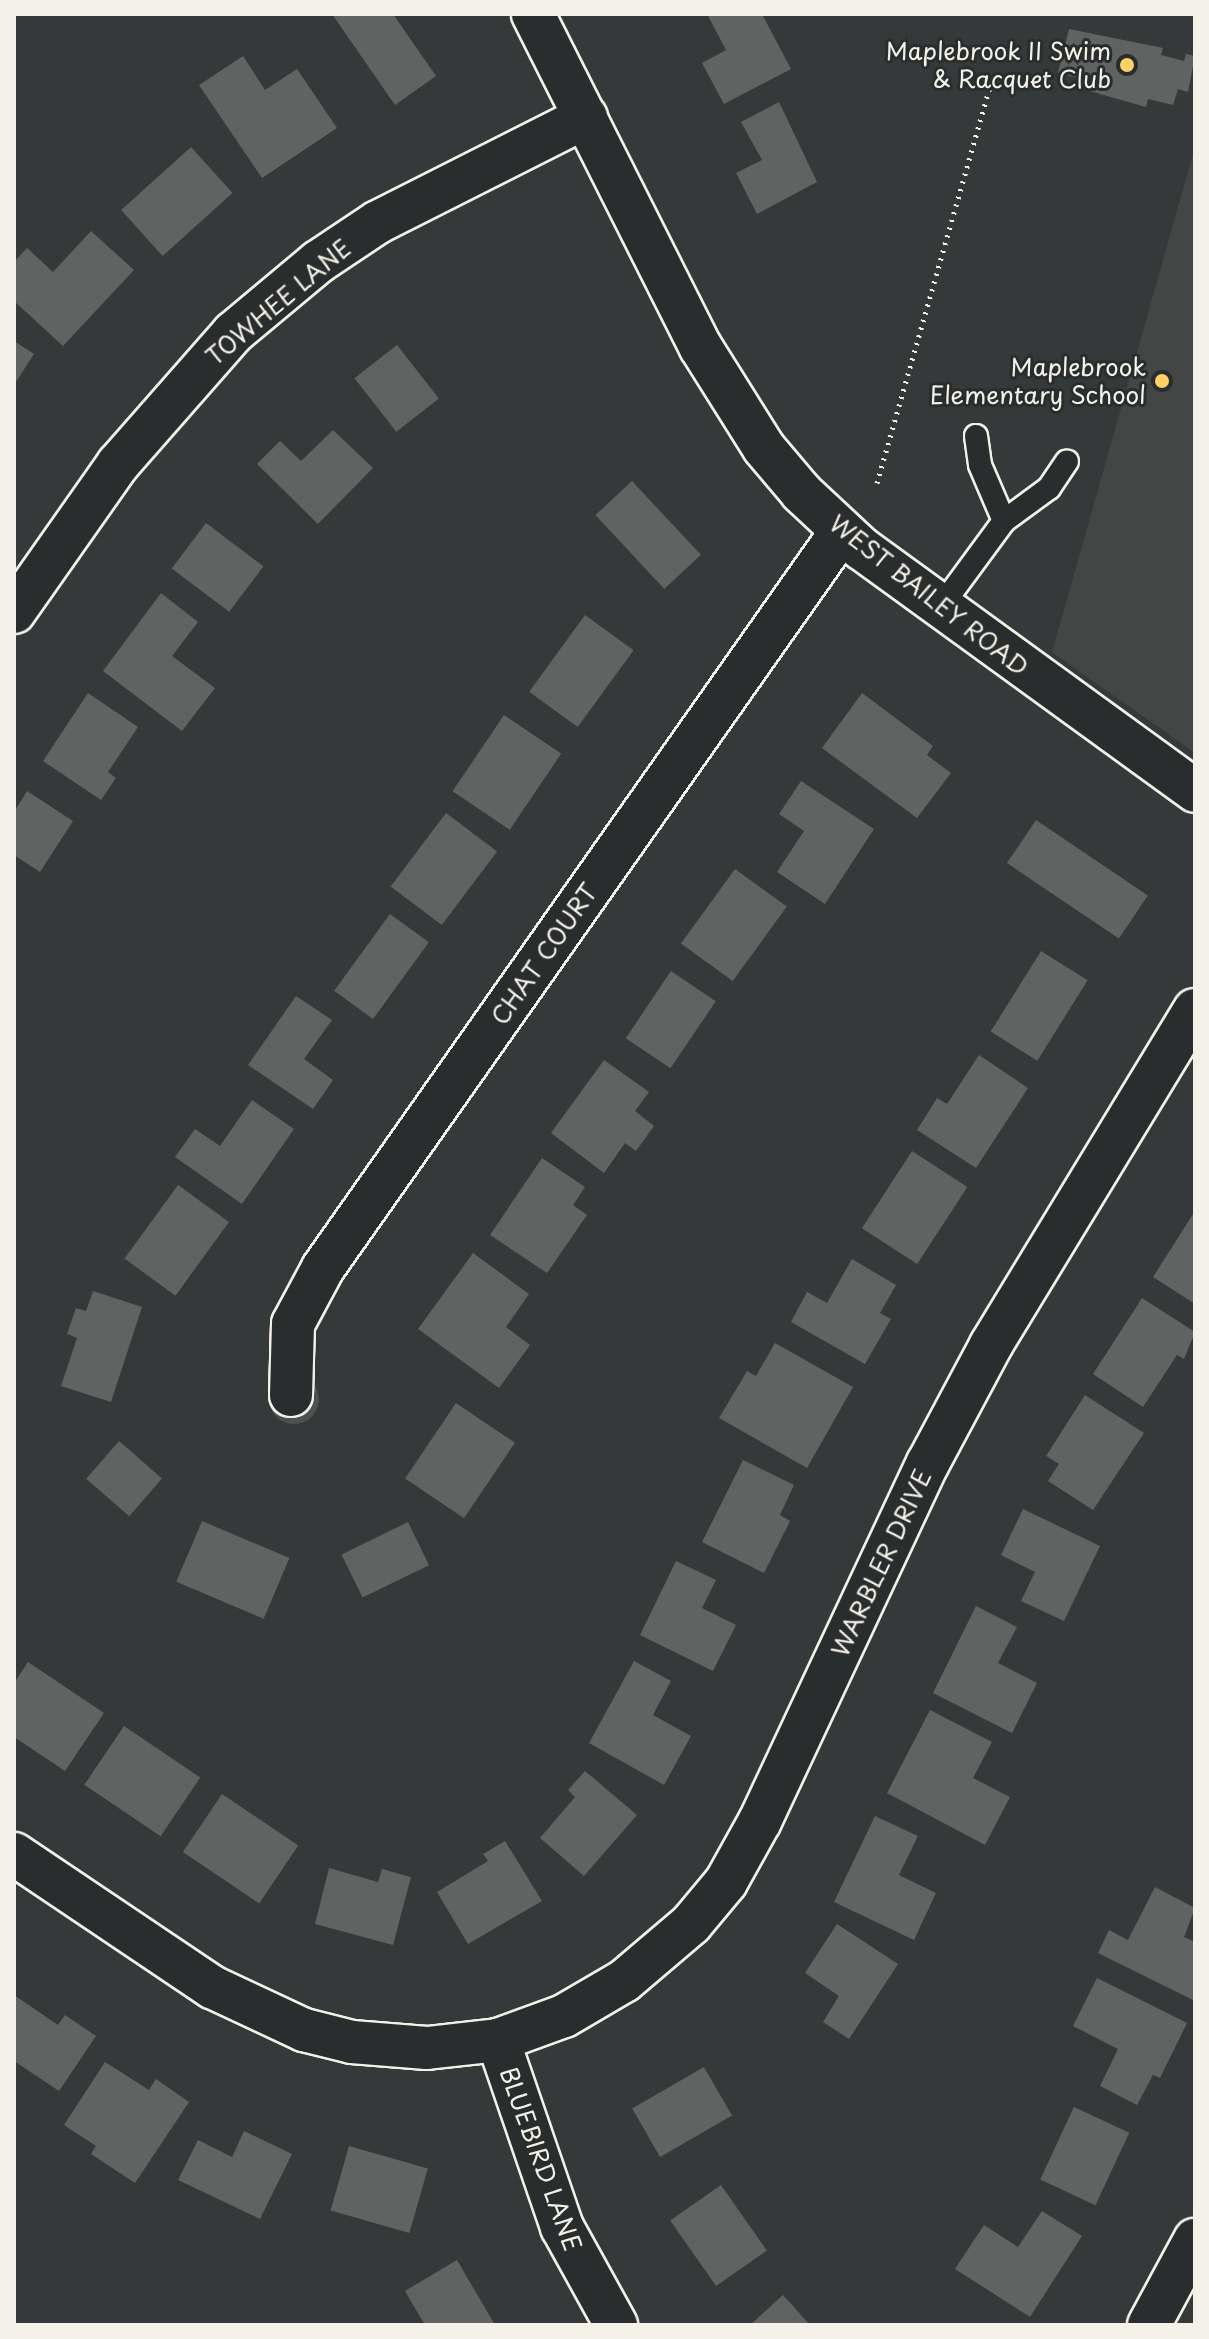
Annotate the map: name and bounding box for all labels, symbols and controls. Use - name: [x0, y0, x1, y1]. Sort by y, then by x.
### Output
- place label: Maplebrook II Swim & Racquet Club: [884, 37, 1111, 93]
- marker: Maplebrook II Swim & Racquet Club: [1118, 56, 1136, 74]
- street label: TOWHEE LANE: [200, 233, 356, 371]
- place label: Maplebrook Elementary School: [930, 353, 1146, 409]
- marker: Maplebrook Elementary School: [1153, 372, 1171, 390]
- street label: WEST BAILEY ROAD: [824, 508, 1034, 682]
- street label: CHAT COURT: [485, 878, 603, 1030]
- street label: WARBLER DRIVE: [825, 1464, 937, 1662]
- street label: BLUEBIRD LANE: [494, 2063, 588, 2255]

